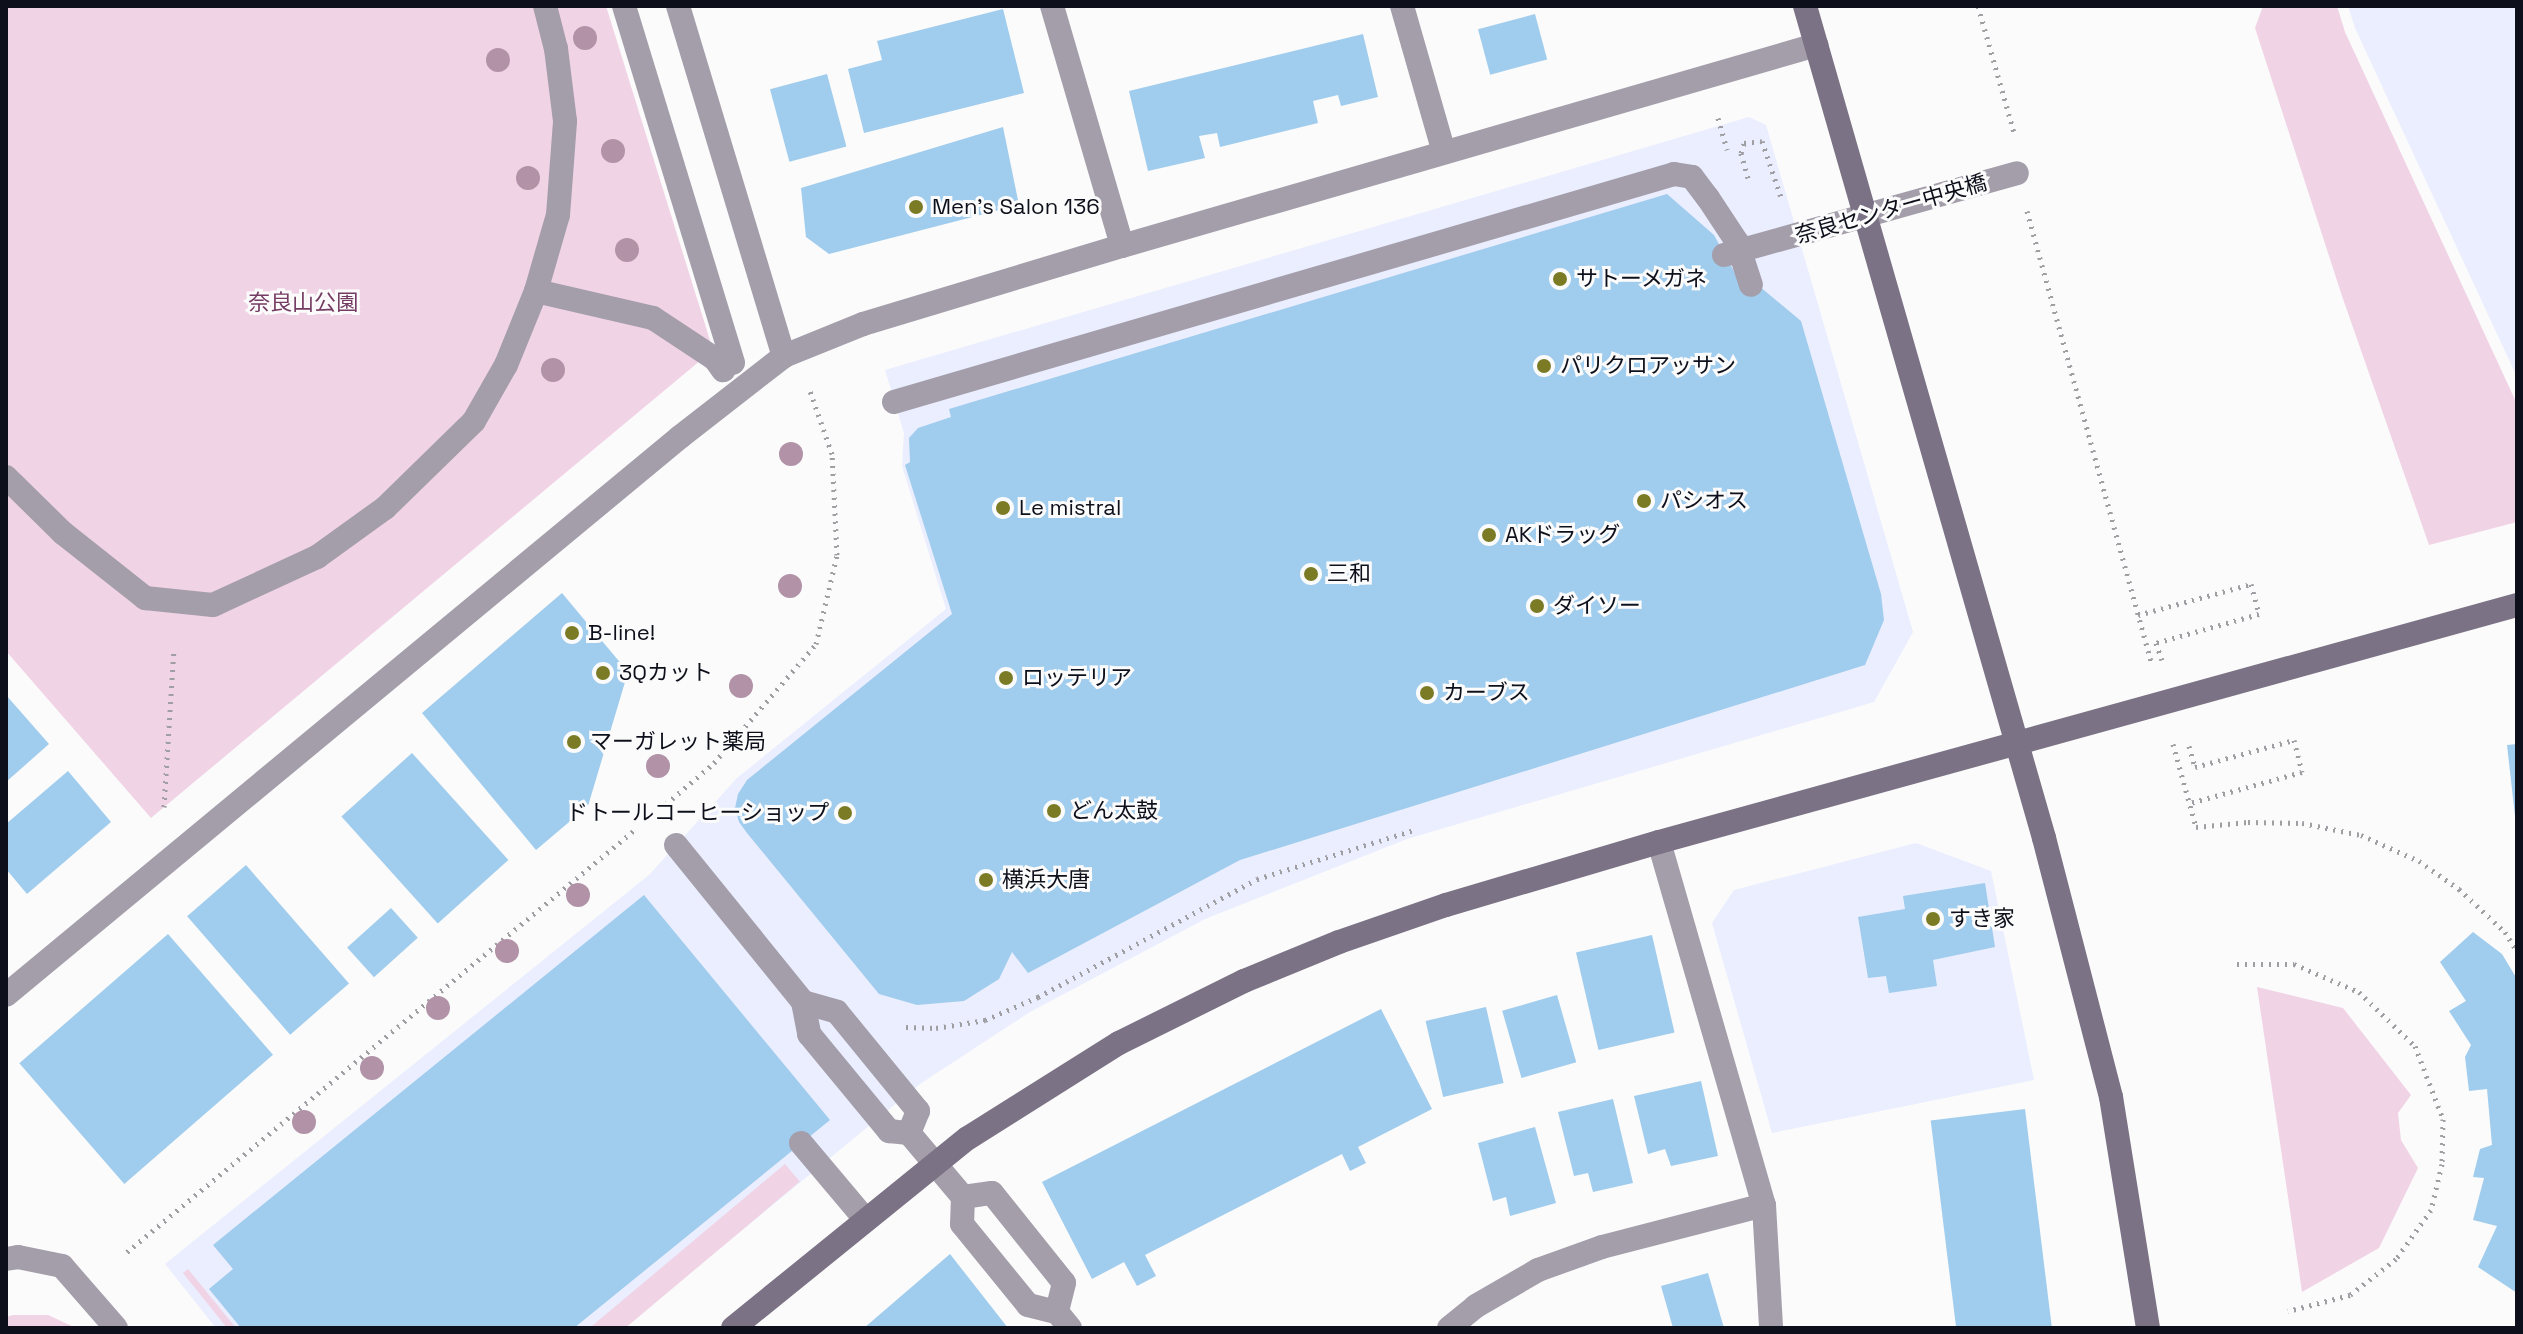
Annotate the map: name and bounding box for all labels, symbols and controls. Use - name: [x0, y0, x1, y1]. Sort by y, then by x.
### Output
- street label: 奈良センター中央橋: [1792, 169, 1990, 249]
- place label: Men's Salon 136: [932, 194, 1100, 220]
- marker: Men's Salon 136: [907, 198, 925, 216]
- place label: サトーメガネ: [1576, 266, 1708, 292]
- marker: サトーメガネ: [1551, 270, 1569, 288]
- park label: 奈良山公園: [248, 290, 358, 316]
- place label: パリクロアッサン: [1560, 353, 1736, 379]
- marker: パリクロアッサン: [1535, 357, 1553, 375]
- place label: パシオス: [1660, 488, 1748, 514]
- marker: パシオス: [1635, 492, 1653, 510]
- place label: Le mistral: [1019, 495, 1121, 521]
- marker: Le mistral: [994, 499, 1012, 517]
- place label: AKドラッグ: [1505, 522, 1620, 548]
- marker: AKドラッグ: [1480, 526, 1498, 544]
- place label: 三和: [1327, 561, 1371, 587]
- marker: 三和: [1302, 565, 1320, 583]
- place label: ダイソー: [1553, 593, 1641, 619]
- marker: ダイソー: [1528, 597, 1546, 615]
- place label: B-line!: [588, 620, 655, 646]
- marker: B-line!: [563, 624, 581, 642]
- place label: 3Qカット: [619, 660, 713, 686]
- marker: 3Qカット: [594, 664, 612, 682]
- place label: ロッテリア: [1022, 665, 1132, 691]
- marker: ロッテリア: [997, 669, 1015, 687]
- place label: カーブス: [1443, 680, 1531, 706]
- marker: カーブス: [1418, 684, 1436, 702]
- place label: マーガレット薬局: [590, 729, 766, 755]
- marker: マーガレット薬局: [565, 733, 583, 751]
- place label: どん太鼓: [1070, 798, 1158, 824]
- place label: ドトールコーヒーショップ: [565, 800, 829, 826]
- marker: どん太鼓: [1045, 802, 1063, 820]
- marker: ドトールコーヒーショップ: [836, 804, 854, 822]
- place label: 横浜大唐: [1002, 867, 1090, 893]
- marker: 横浜大唐: [977, 871, 995, 889]
- place label: すき家: [1949, 906, 2015, 932]
- marker: すき家: [1924, 910, 1942, 928]

